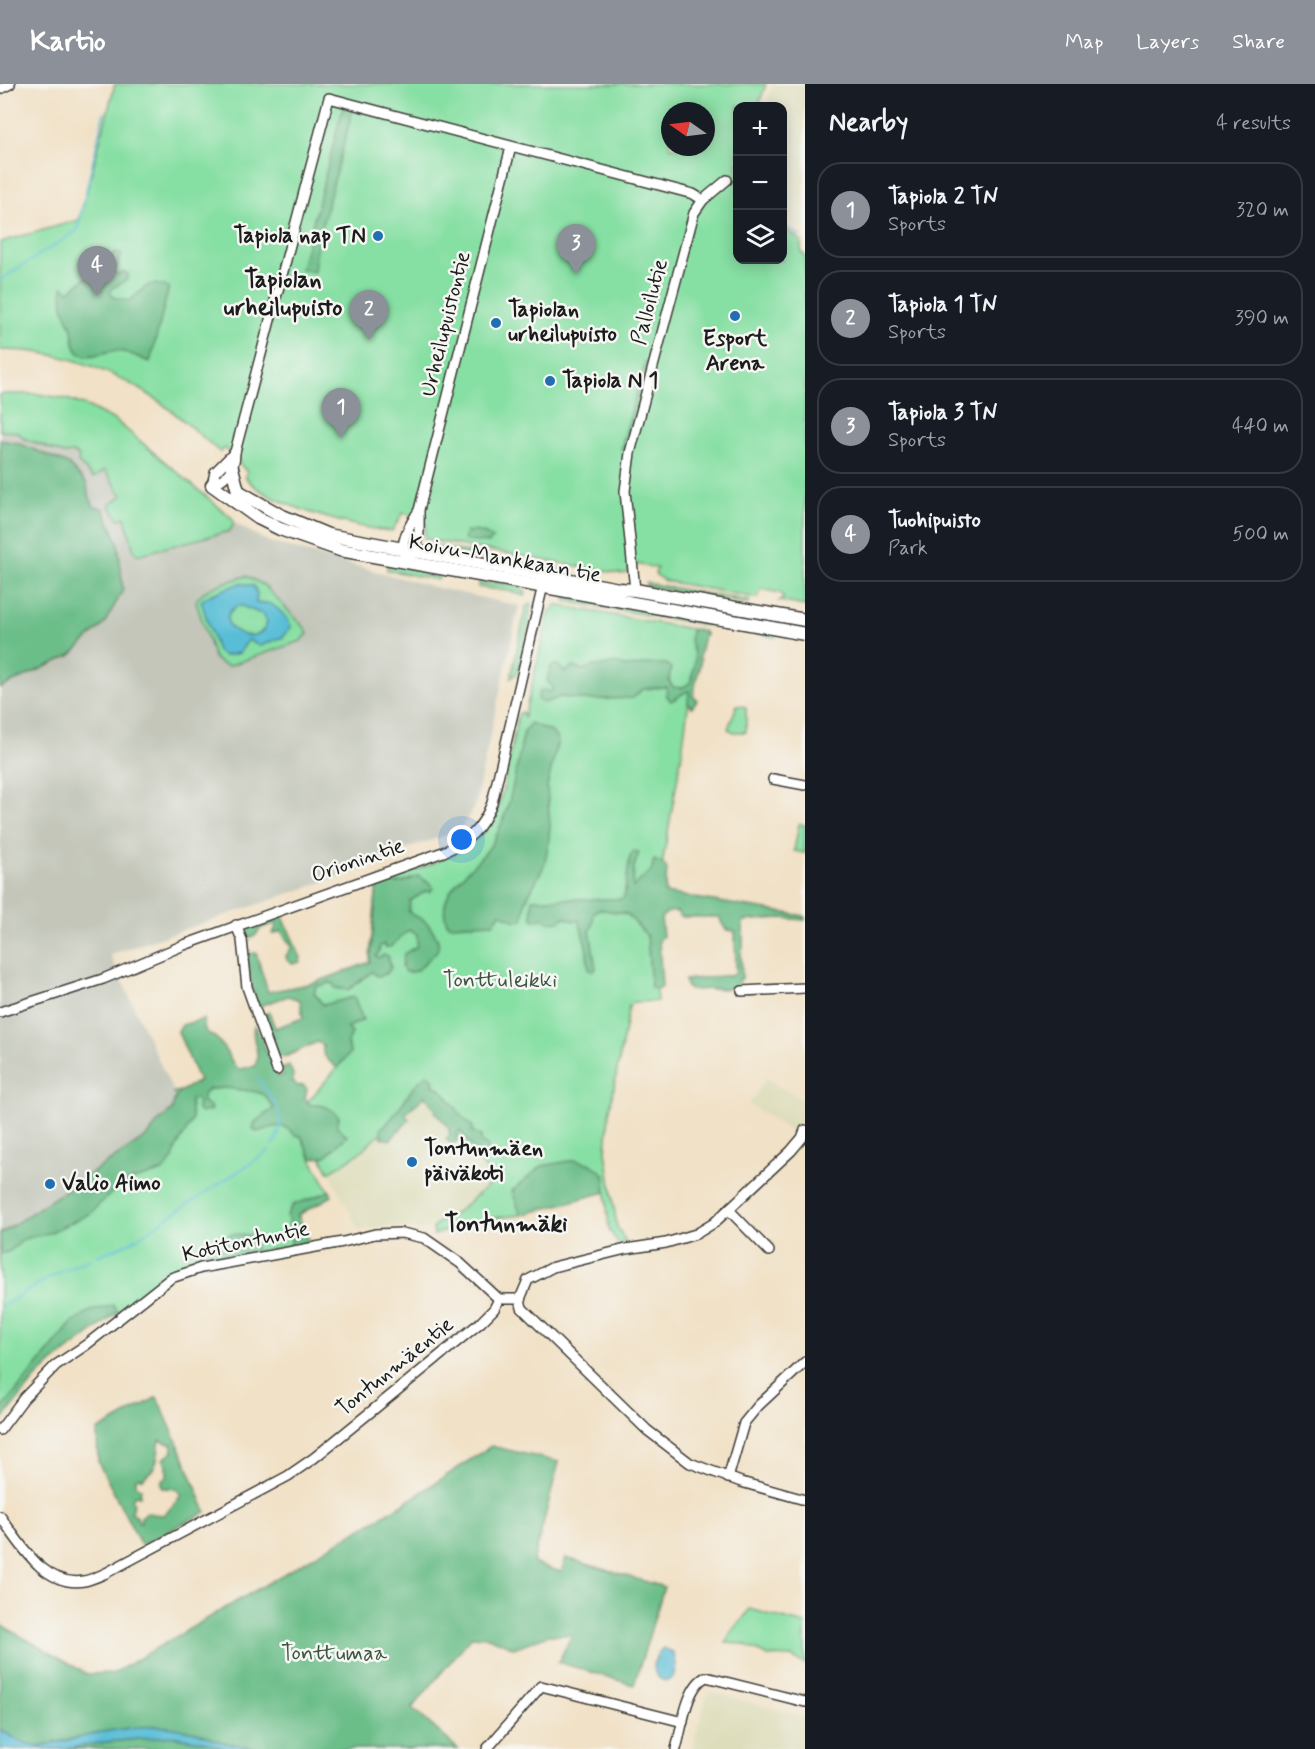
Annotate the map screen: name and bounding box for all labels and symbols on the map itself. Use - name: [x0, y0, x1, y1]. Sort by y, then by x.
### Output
- north arrow: [661, 102, 715, 156]
- place label: Tapiola nap TN: [234, 222, 366, 250]
- pin: 3: [556, 224, 596, 274]
- marker: Tapiola nap TN: [371, 229, 385, 243]
- pin: 4: [78, 246, 116, 296]
- street label: Urheilupuistontie: [414, 248, 478, 400]
- street label: Palloilutie: [625, 256, 675, 348]
- district label: Tapiolan urheilupuisto: [224, 265, 342, 324]
- pin: 2: [350, 290, 388, 340]
- place label: Tapiolan urheilupuisto: [508, 296, 617, 349]
- marker: Esport Arena: [728, 309, 742, 323]
- marker: Tapiolan urheilupuisto: [489, 316, 503, 330]
- place label: Esport Arena: [703, 325, 768, 378]
- place label: Tapiola N 1: [562, 367, 658, 395]
- marker: Tapiola N 1: [543, 374, 557, 388]
- pin: 1: [322, 388, 360, 438]
- street label: Koivu-Mankkaan tie: [407, 528, 604, 590]
- your location: [447, 825, 476, 854]
- street label: Orionintie: [308, 832, 408, 890]
- park label: Tonttuleikki: [443, 967, 557, 995]
- place label: Tontunmäen päiväkoti: [424, 1135, 543, 1188]
- marker: Tontunmäen päiväkoti: [405, 1155, 419, 1169]
- place label: Valio Aimo: [62, 1170, 161, 1198]
- marker: Valio Aimo: [43, 1177, 57, 1191]
- district label: Tontunmäki: [445, 1209, 568, 1240]
- street label: Kotitontuntie: [180, 1215, 312, 1269]
- street label: Tontunmäentie: [330, 1311, 460, 1423]
- park label: Tonttumaa: [281, 1640, 388, 1668]

